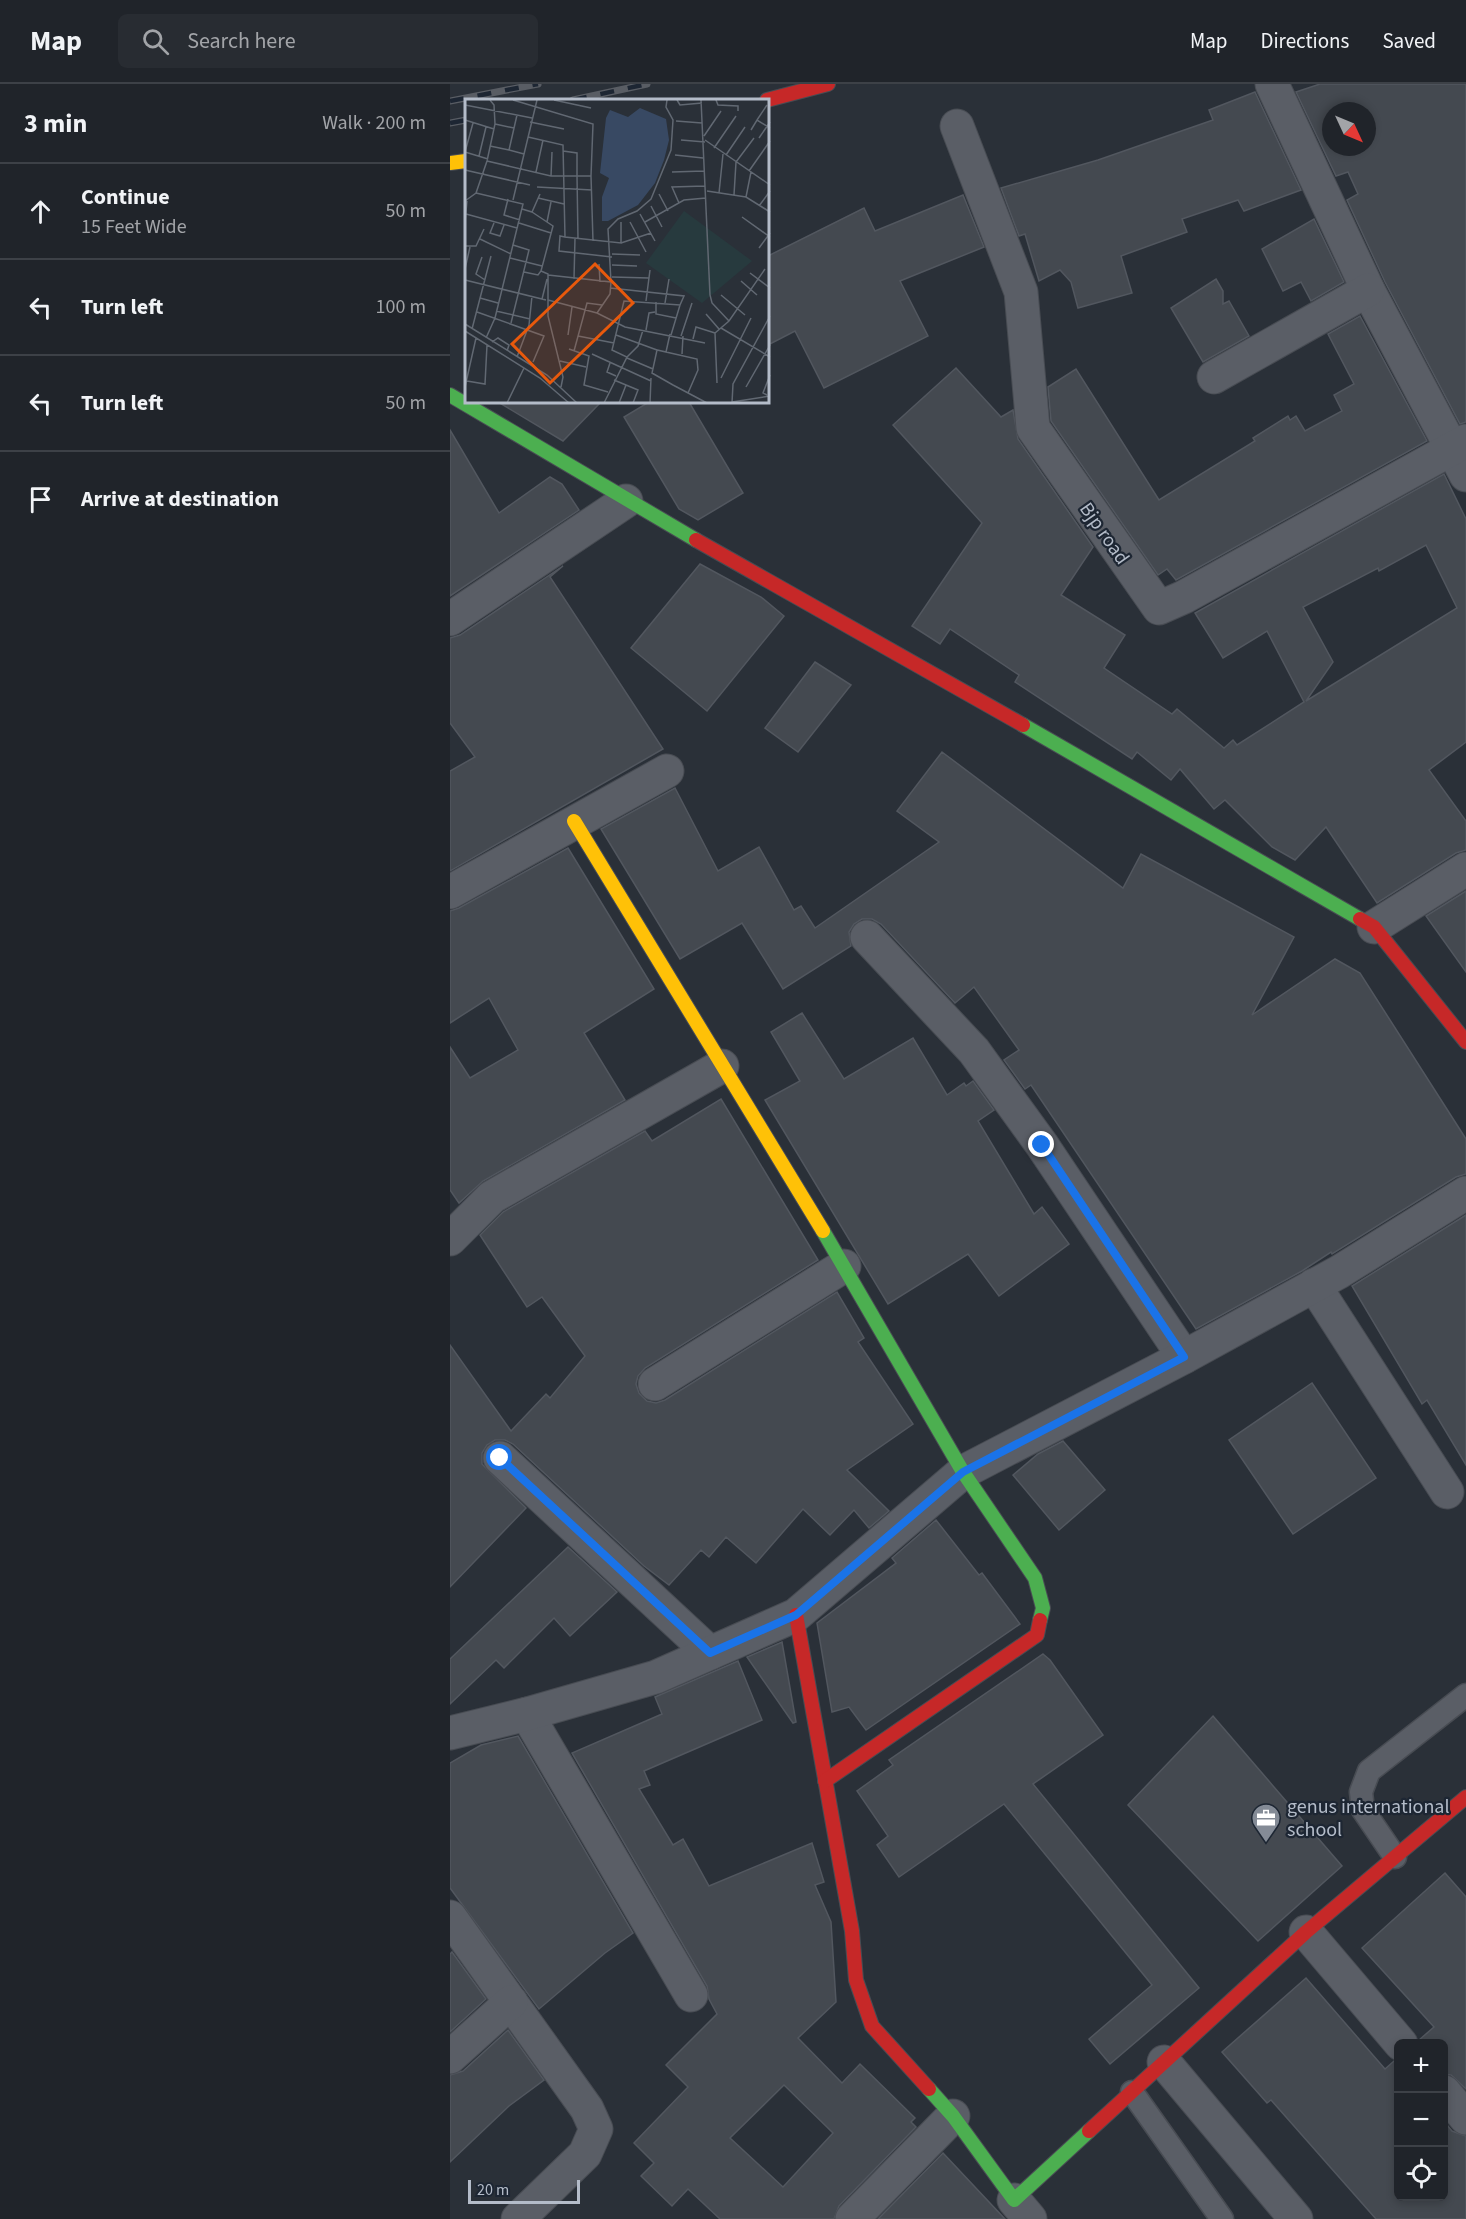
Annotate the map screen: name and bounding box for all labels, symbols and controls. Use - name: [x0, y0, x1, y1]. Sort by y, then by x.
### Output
- search box: [118, 14, 538, 68]
- text: Map: [30, 21, 82, 61]
- icon: search: [139, 25, 172, 58]
- text: Search here: [187, 25, 296, 57]
- text: Map: [1190, 26, 1228, 56]
- text: Directions: [1261, 26, 1349, 56]
- text: Saved: [1382, 26, 1436, 56]
- inset map: [465, 99, 770, 404]
- north arrow: [1322, 102, 1376, 156]
- text: 3 min: [24, 105, 87, 142]
- text: Walk · 200 m: [322, 109, 426, 137]
- text: Continue: [81, 181, 170, 213]
- icon: ahead: [24, 195, 57, 228]
- text: 50 m: [386, 197, 426, 225]
- text: 15 Feet Wide: [81, 213, 187, 241]
- icon: left: [24, 291, 57, 324]
- text: Turn left: [81, 291, 163, 323]
- text: 100 m: [376, 293, 426, 321]
- icon: left: [24, 387, 57, 420]
- text: Turn left: [81, 387, 163, 419]
- text: 50 m: [386, 389, 426, 417]
- icon: arrive: [24, 483, 57, 516]
- text: Arrive at destination: [81, 483, 279, 515]
- street label: Bjp road: [1073, 497, 1136, 570]
- route end: [1028, 1131, 1054, 1157]
- route start: [486, 1444, 512, 1470]
- place label: genus international school: [1287, 1793, 1450, 1844]
- office icon: genus international school: [1250, 1802, 1282, 1844]
- map controls: [1394, 2039, 1448, 2201]
- button: +: [1394, 2039, 1448, 2093]
- button: −: [1394, 2093, 1448, 2147]
- button: locate: [1394, 2147, 1448, 2201]
- scale bar: [468, 2177, 580, 2204]
- text: 20 m: [477, 2179, 509, 2201]

